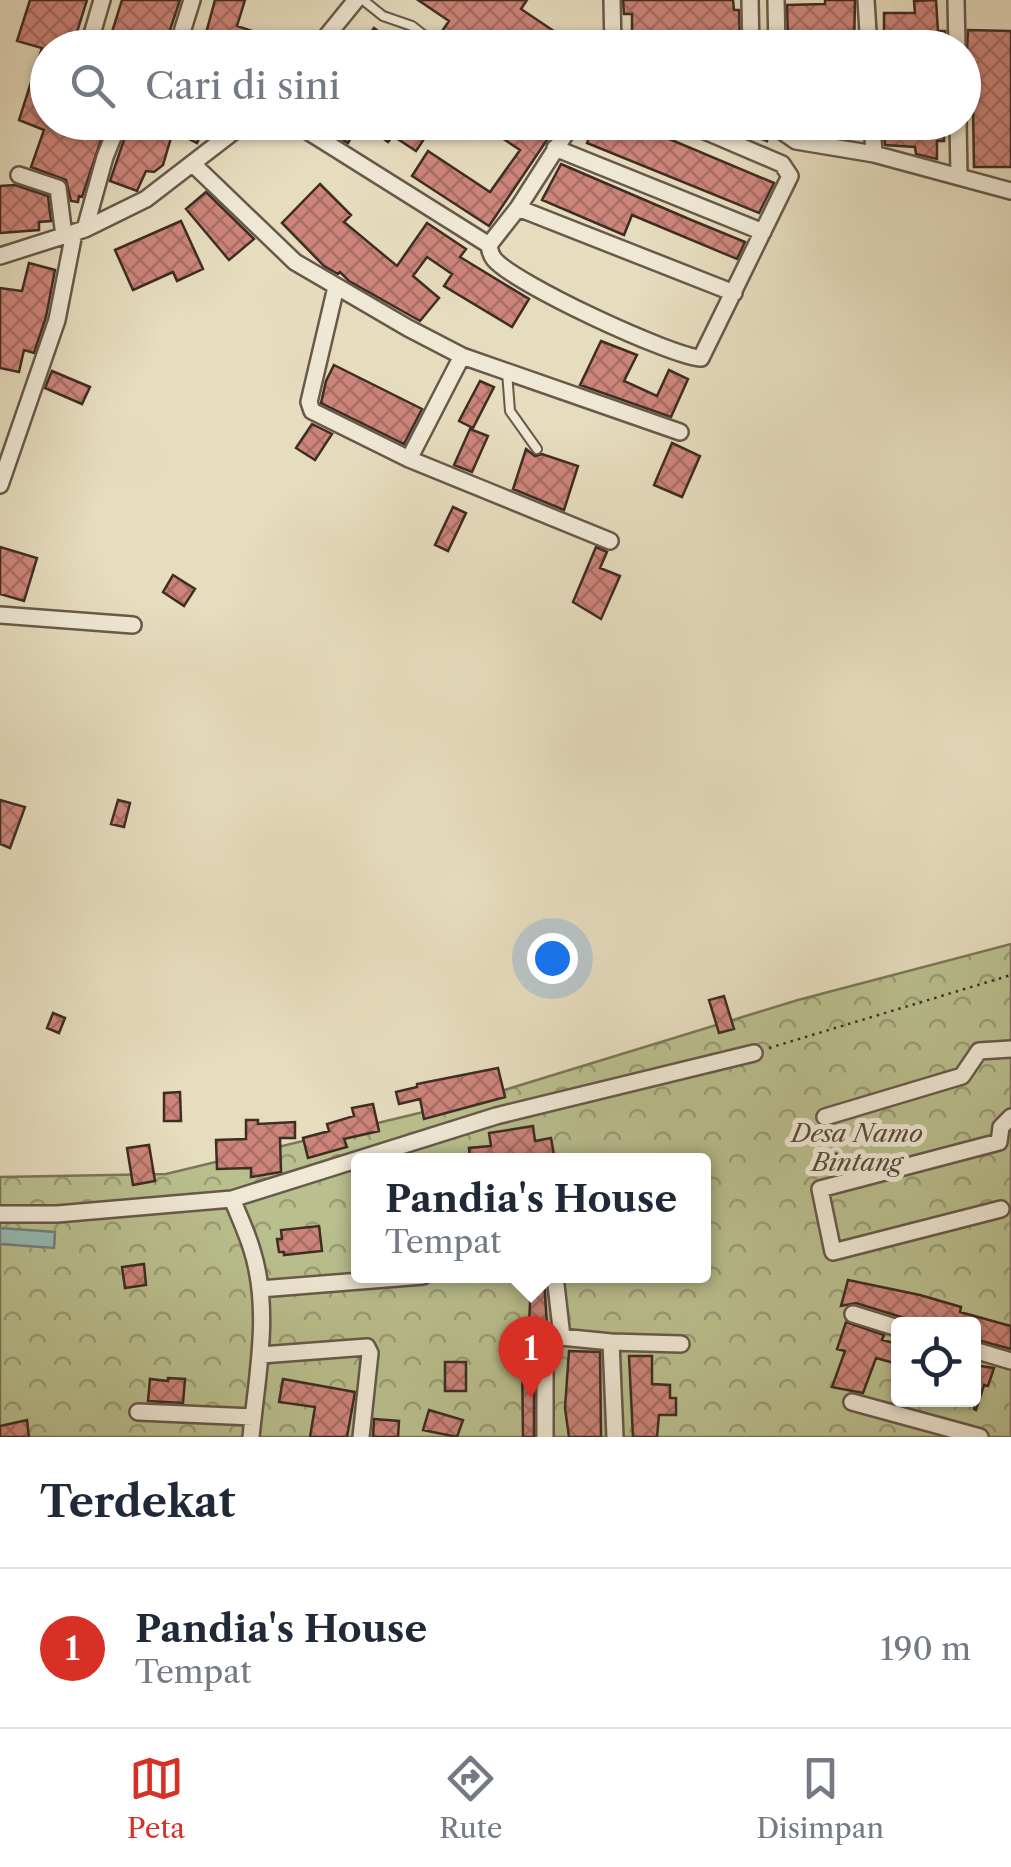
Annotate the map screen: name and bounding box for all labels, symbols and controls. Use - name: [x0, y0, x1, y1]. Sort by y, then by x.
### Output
- search box: [30, 30, 981, 140]
- icon: search: [65, 58, 120, 113]
- text: Cari di sini: [145, 62, 340, 109]
- your location: [527, 933, 578, 984]
- park label: Desa Namo Bintang: [789, 1118, 923, 1178]
- popup: [351, 1153, 711, 1283]
- text: Pandia's House: [385, 1175, 677, 1222]
- text: Tempat: [385, 1222, 501, 1261]
- pin: 1: [498, 1316, 564, 1398]
- map controls: [891, 1317, 981, 1407]
- button: locate: [891, 1317, 981, 1407]
- text: Terdekat: [40, 1476, 235, 1528]
- text: Pandia's House: [135, 1605, 427, 1652]
- text: 1: [65, 1629, 80, 1668]
- text: 190 m: [880, 1629, 971, 1668]
- text: Tempat: [135, 1652, 252, 1691]
- tab: Peta: [127, 1751, 185, 1845]
- tab: Rute: [439, 1751, 502, 1845]
- tab: Disimpan: [756, 1751, 884, 1845]

